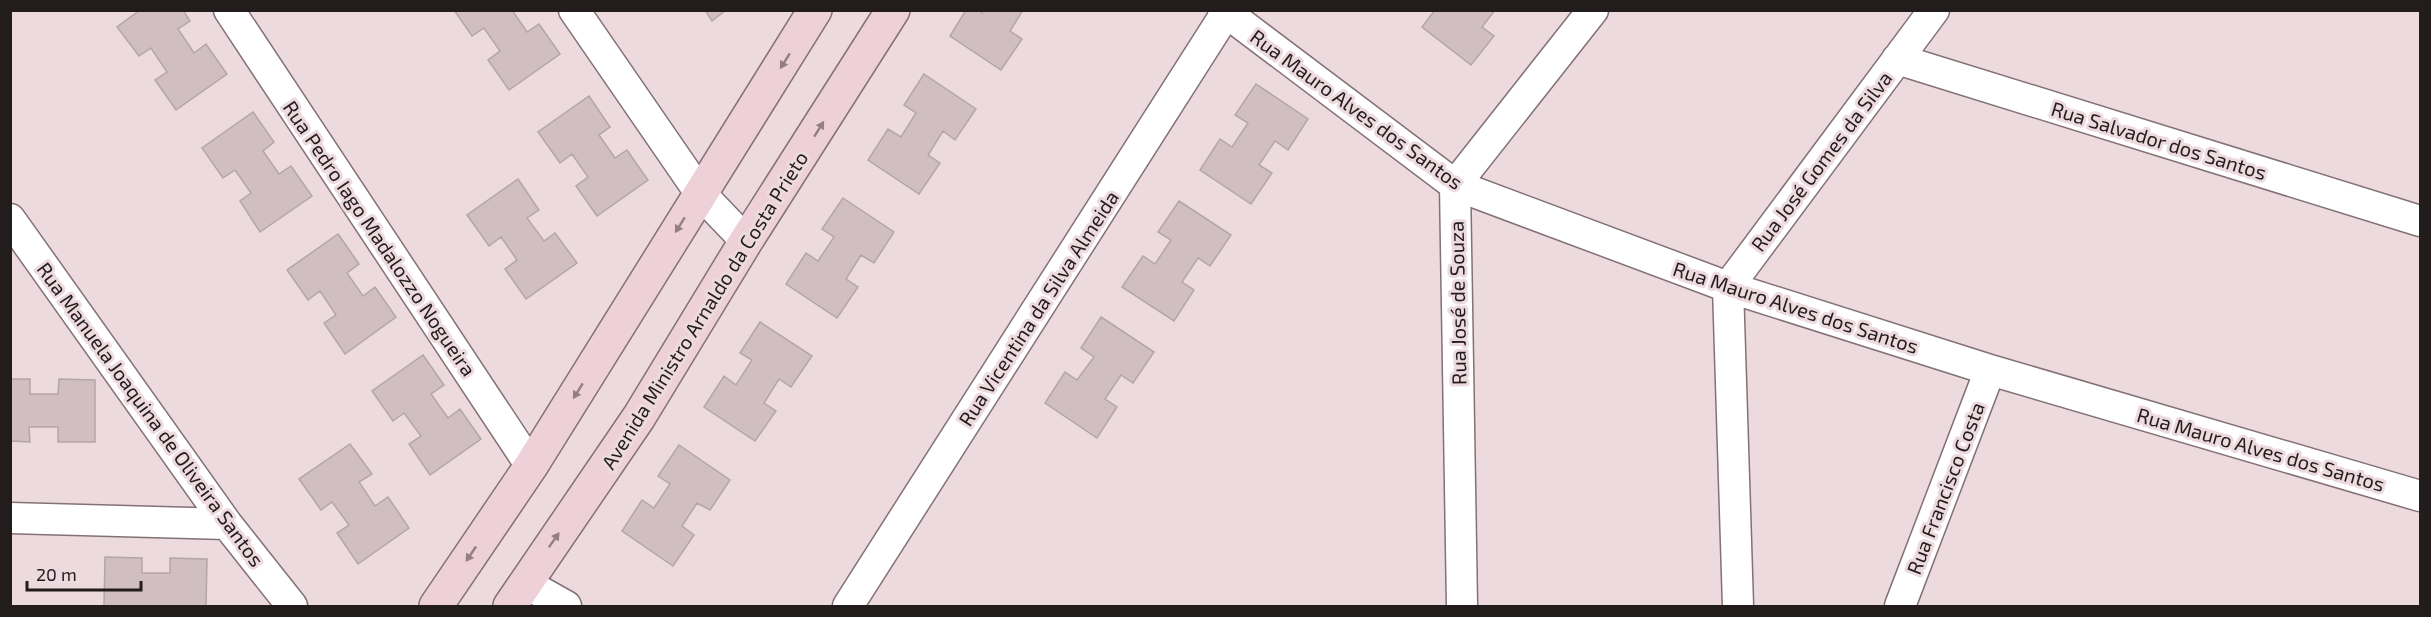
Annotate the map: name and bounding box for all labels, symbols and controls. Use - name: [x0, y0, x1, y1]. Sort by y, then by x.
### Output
- street label: Rua Mauro Alves dos Santos: [1246, 24, 1468, 194]
- one-way arrow: [780, 53, 791, 69]
- street label: Rua José Gomes da Silva: [1745, 66, 1897, 256]
- street label: Rua Pedro Iago Madalozzo Nogueira: [279, 96, 481, 380]
- street label: Rua Salvador dos Santos: [2049, 96, 2269, 184]
- one-way arrow: [813, 121, 824, 137]
- street label: Avenida Ministro Arnaldo da Costa Prieto: [596, 147, 812, 473]
- street label: Rua Vicentina da Silva Almeida: [953, 186, 1123, 430]
- one-way arrow: [675, 217, 686, 233]
- street label: Rua José de Souza: [1444, 221, 1470, 385]
- street label: Rua Mauro Alves dos Santos: [1670, 256, 1922, 358]
- street label: Rua Manuela Joaquina de Oliveira Santos: [33, 257, 269, 571]
- one-way arrow: [572, 383, 583, 399]
- street label: Rua Francisco Costa: [1901, 399, 1989, 577]
- street label: Rua Mauro Alves dos Santos: [2134, 402, 2388, 496]
- one-way arrow: [548, 533, 560, 549]
- one-way arrow: [466, 546, 477, 563]
- scale bar: [27, 554, 141, 592]
- text: 20 m: [36, 563, 77, 585]

